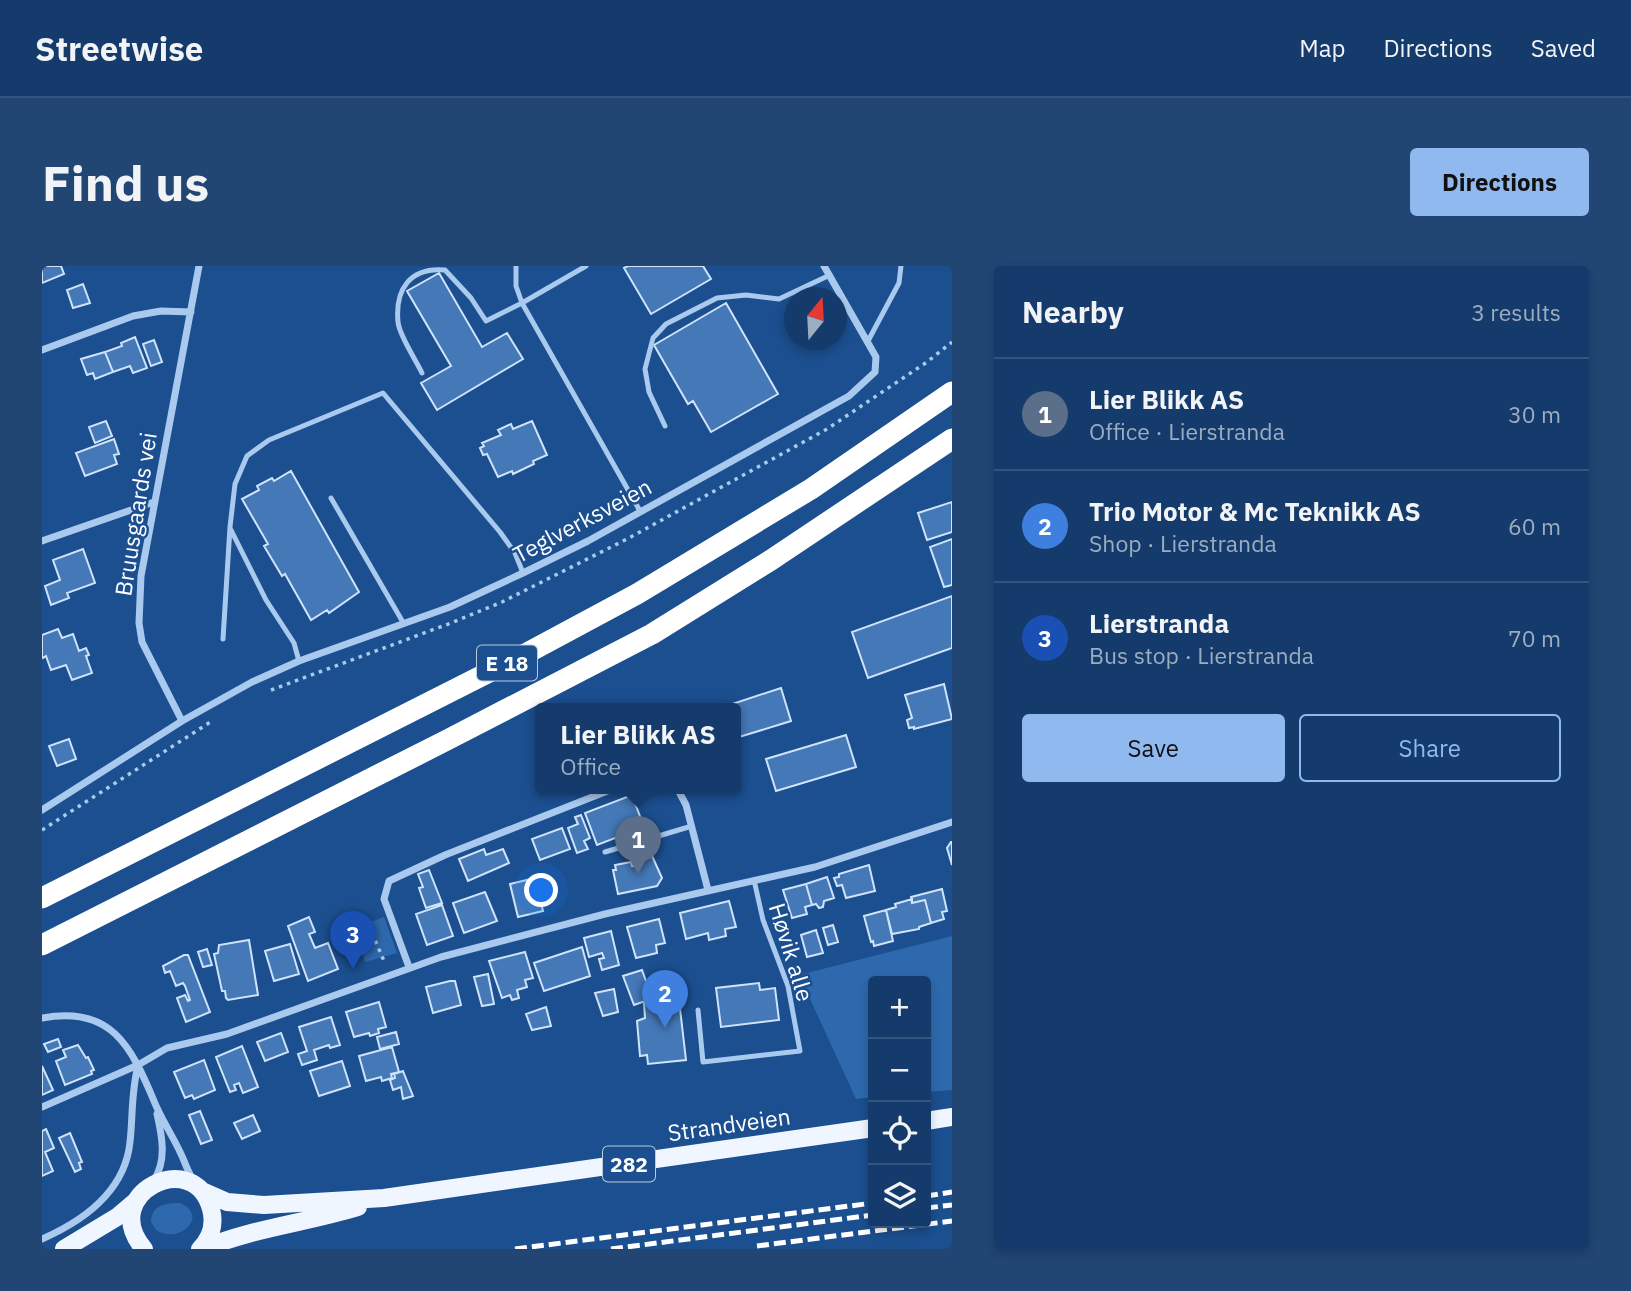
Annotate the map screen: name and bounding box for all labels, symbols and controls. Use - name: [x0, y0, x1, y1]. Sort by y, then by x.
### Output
- text: Streetwise: [35, 27, 203, 70]
- text: Map: [1299, 32, 1345, 64]
- text: Directions: [1383, 32, 1493, 64]
- text: Saved: [1531, 32, 1596, 64]
- button: Directions: [1410, 148, 1589, 216]
- text: Find us: [42, 151, 209, 214]
- north arrow: [784, 287, 847, 350]
- text: Nearby: [1022, 292, 1124, 331]
- text: 3 results: [1471, 297, 1561, 327]
- text: Lier Blikk AS: [1089, 382, 1244, 416]
- text: 1: [1038, 399, 1052, 429]
- text: 30 m: [1508, 399, 1561, 429]
- text: Office · Lierstranda: [1089, 416, 1285, 446]
- street label: Bruusgaards vei: [107, 430, 163, 598]
- street label: Teglverksveien: [508, 471, 656, 569]
- text: Trio Motor & Mc Teknikk AS: [1089, 494, 1421, 528]
- text: 2: [1038, 511, 1052, 541]
- text: 60 m: [1508, 511, 1561, 541]
- text: Shop · Lierstranda: [1089, 528, 1277, 558]
- text: Lierstranda: [1089, 606, 1229, 640]
- text: 3: [1038, 623, 1052, 653]
- text: 70 m: [1508, 623, 1561, 653]
- text: Bus stop · Lierstranda: [1089, 640, 1314, 670]
- road number: E 18: [477, 646, 537, 680]
- popup: [535, 703, 741, 794]
- button: Save: [1022, 714, 1285, 782]
- button: Share: [1299, 714, 1561, 782]
- text: Lier Blikk AS: [560, 717, 716, 751]
- text: Office: [560, 751, 621, 781]
- pin: 1: [615, 816, 661, 874]
- your location: [524, 873, 558, 907]
- street label: Høvik alle: [763, 899, 821, 1005]
- pin: 3: [330, 911, 376, 969]
- pin: 2: [642, 970, 688, 1028]
- map controls: [868, 976, 931, 1228]
- button: +: [868, 976, 931, 1039]
- button: −: [868, 1039, 931, 1102]
- street label: Strandveien: [666, 1101, 792, 1147]
- button: locate: [868, 1102, 931, 1165]
- road number: 282: [603, 1146, 655, 1182]
- button: layers: [868, 1165, 931, 1228]

